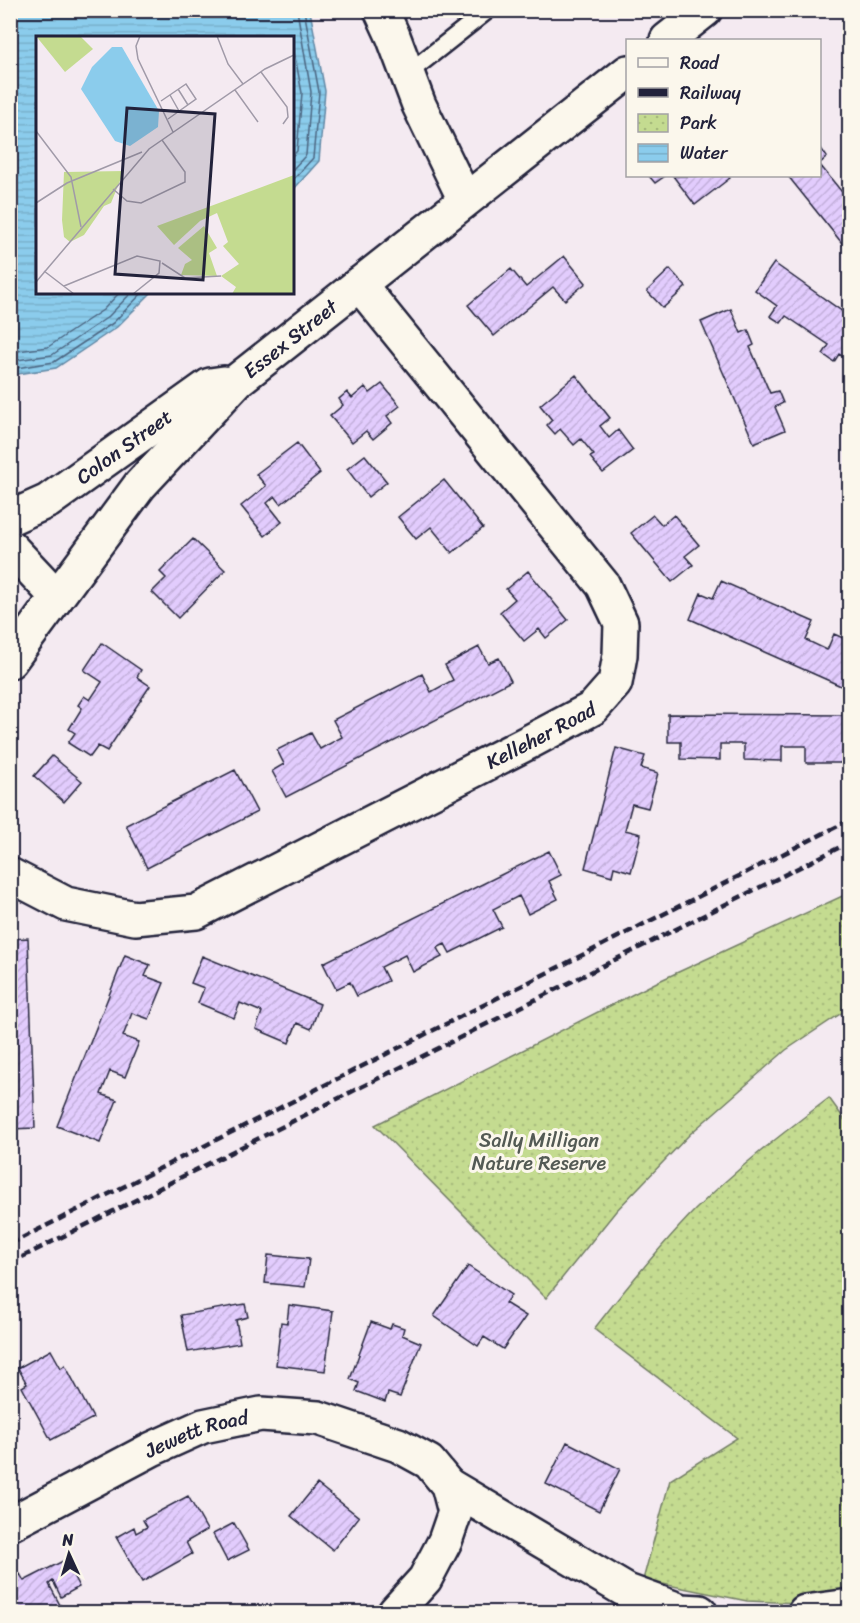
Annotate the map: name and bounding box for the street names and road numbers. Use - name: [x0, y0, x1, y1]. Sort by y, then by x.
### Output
- street label: Essex Street: [235, 290, 346, 388]
- street label: Colon Street: [68, 400, 180, 494]
- street label: Kelleher Road: [479, 692, 604, 779]
- street label: Jewett Road: [137, 1400, 253, 1468]

